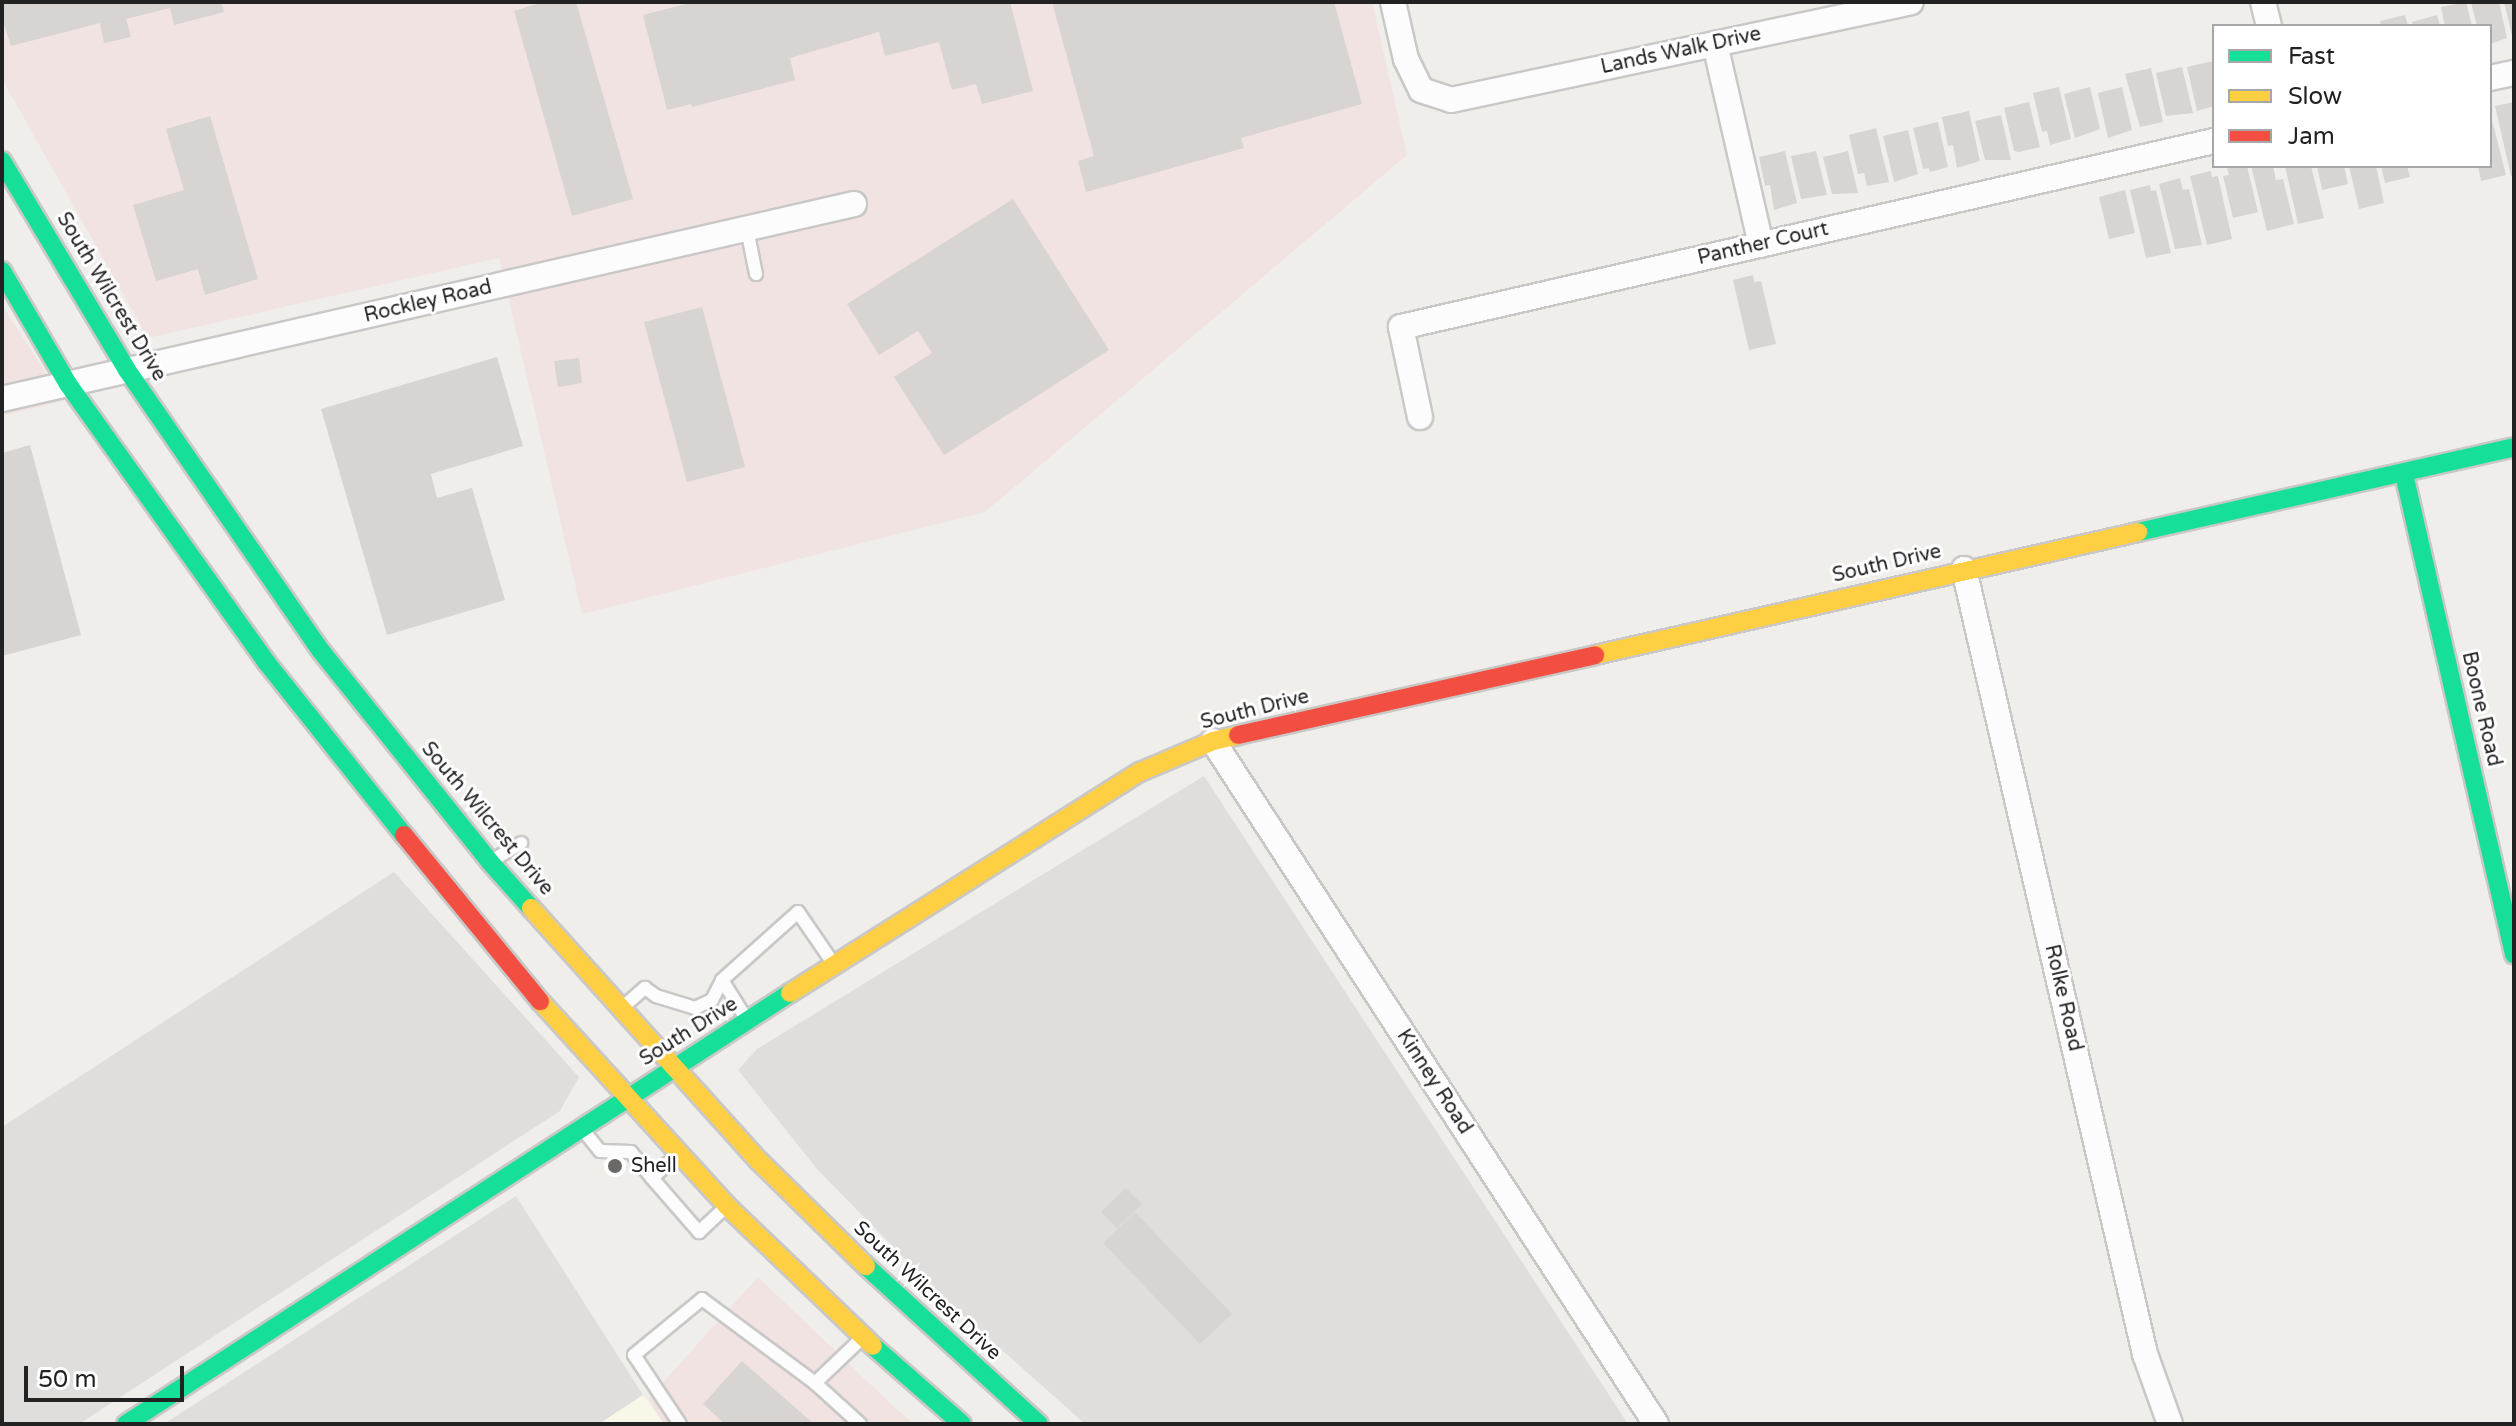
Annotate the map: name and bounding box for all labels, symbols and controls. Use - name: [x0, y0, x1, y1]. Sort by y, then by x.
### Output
- street label: Lands Walk Drive: [1599, 22, 1763, 80]
- legend: [2212, 24, 2492, 168]
- text: Fast: [2288, 42, 2335, 71]
- text: Slow: [2288, 82, 2342, 111]
- text: Jam: [2288, 122, 2335, 151]
- street label: South Wilcrest Drive: [51, 208, 171, 386]
- street label: Panther Court: [1695, 217, 1831, 271]
- street label: Rockley Road: [362, 276, 494, 328]
- street label: South Drive: [1830, 540, 1944, 588]
- street label: Boone Road: [2456, 649, 2506, 769]
- street label: South Drive: [1198, 685, 1312, 735]
- street label: South Wilcrest Drive: [416, 738, 558, 900]
- street label: Rolke Road: [2039, 942, 2087, 1054]
- street label: South Drive: [636, 992, 742, 1072]
- street label: Kinney Road: [1391, 1025, 1477, 1139]
- place label: Shell: [631, 1154, 677, 1178]
- marker: Shell: [606, 1157, 624, 1175]
- street label: South Wilcrest Drive: [848, 1217, 1006, 1365]
- scale bar: [28, 1350, 188, 1400]
- text: 50 m: [38, 1365, 96, 1394]

